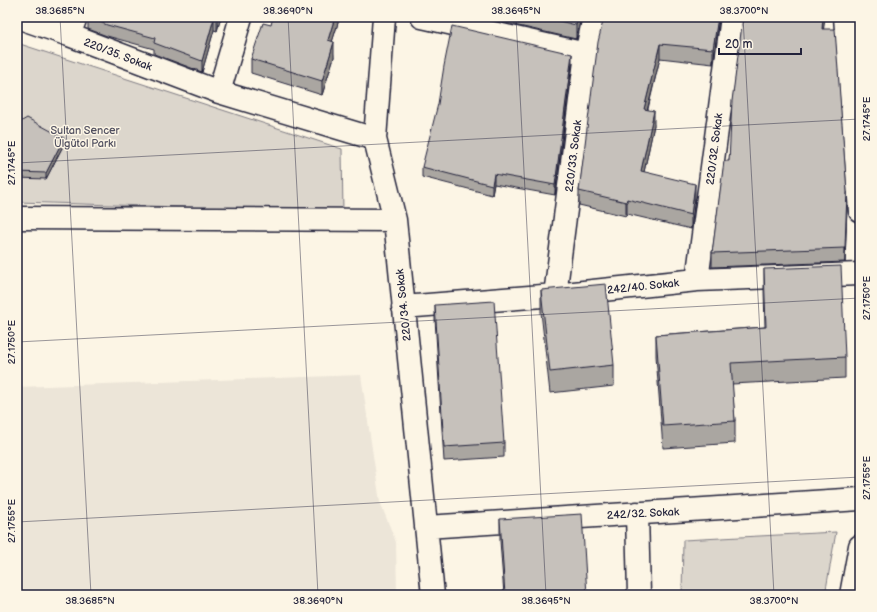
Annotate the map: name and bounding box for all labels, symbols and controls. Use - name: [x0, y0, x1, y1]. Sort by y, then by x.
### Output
- text: 38.3685°N: [35, 5, 85, 17]
- text: 38.3690°N: [263, 5, 313, 17]
- text: 38.3695°N: [491, 5, 541, 17]
- text: 38.3700°N: [720, 5, 768, 17]
- scale bar: [719, 30, 801, 56]
- street label: 220/35. Sokak: [82, 35, 154, 74]
- text: 20 m: [725, 37, 752, 52]
- text: 27.1745°E: [861, 96, 873, 141]
- street label: 220/32. Sokak: [704, 112, 725, 186]
- street label: 220/33. Sokak: [563, 119, 584, 193]
- park label: Sultan Sencer Ülgütol Parkı: [50, 124, 121, 150]
- text: 27.1745°E: [6, 140, 18, 185]
- street label: 220/34. Sokak: [393, 268, 414, 342]
- text: 27.1750°E: [861, 275, 873, 320]
- street label: 242/40. Sokak: [606, 276, 680, 297]
- text: 27.1750°E: [6, 319, 18, 364]
- text: 27.1755°E: [861, 456, 873, 500]
- text: 27.1755°E: [6, 499, 18, 543]
- street label: 242/32. Sokak: [607, 505, 680, 522]
- text: 38.3685°N: [65, 595, 115, 607]
- text: 38.3690°N: [293, 595, 343, 607]
- text: 38.3695°N: [521, 595, 571, 607]
- text: 38.3700°N: [750, 595, 798, 607]

